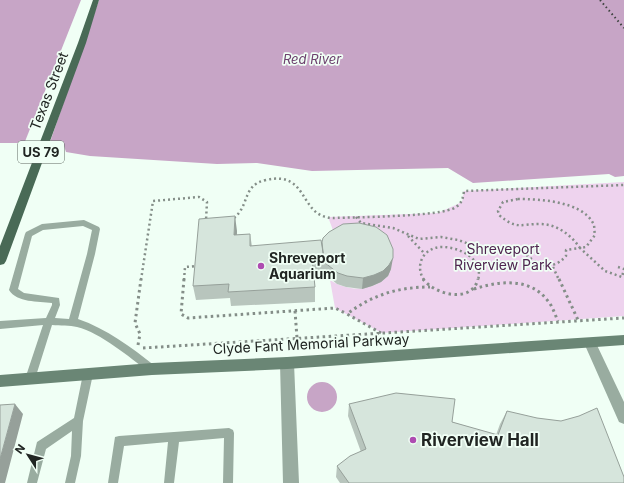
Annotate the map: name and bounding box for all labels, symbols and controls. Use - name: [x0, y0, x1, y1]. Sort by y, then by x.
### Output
- street label: Texas Street: [26, 49, 71, 132]
- water label: Red River: [283, 51, 342, 67]
- road number: US 79: [18, 141, 64, 163]
- park label: Shreveport Riverview Park: [454, 240, 552, 273]
- place label: Shreveport Aquarium: [269, 249, 345, 282]
- marker: Shreveport Aquarium: [256, 261, 266, 271]
- street label: Clyde Fant Memorial Parkway: [212, 330, 410, 357]
- place label: Riverview Hall: [421, 430, 539, 450]
- north arrow: [8, 435, 48, 475]
- marker: Riverview Hall: [408, 435, 418, 445]
- text: N: [12, 442, 28, 457]

